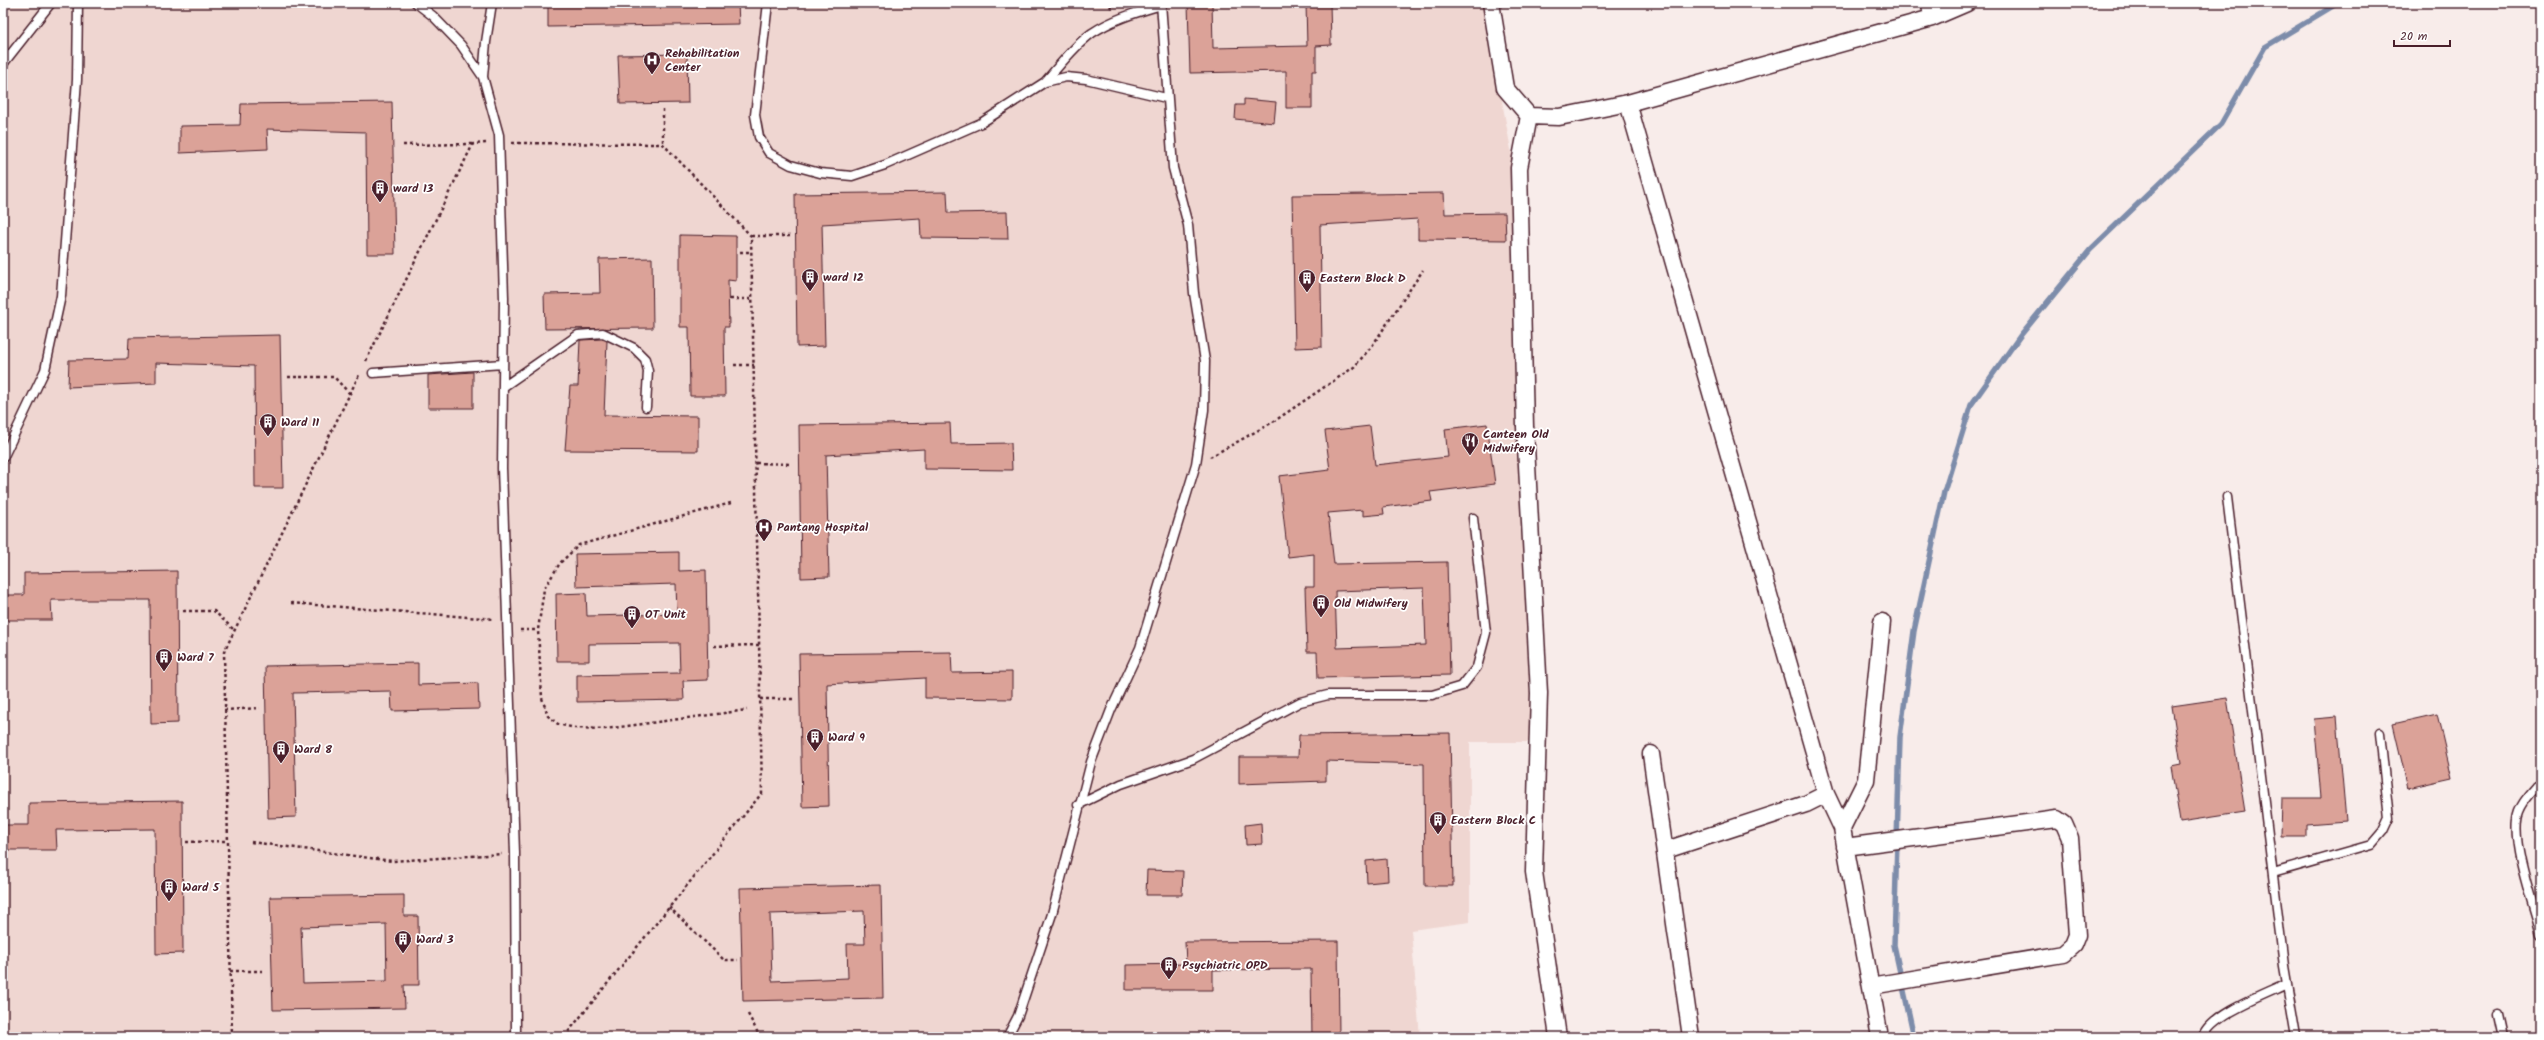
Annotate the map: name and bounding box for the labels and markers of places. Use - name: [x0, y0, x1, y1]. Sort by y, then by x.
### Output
- place label: Rehabilitation Center: [665, 44, 740, 77]
- hospital icon: Rehabilitation Center: [642, 50, 662, 75]
- building icon: ward 13: [370, 178, 390, 203]
- place label: ward 13: [393, 179, 434, 198]
- building icon: ward 12: [800, 267, 820, 292]
- place label: ward 12: [823, 268, 864, 287]
- building icon: Eastern Block D: [1297, 268, 1317, 293]
- place label: Eastern Block D: [1320, 269, 1406, 288]
- building icon: Ward 11: [258, 412, 278, 437]
- place label: Ward 11: [281, 413, 320, 432]
- place label: Canteen Old Midwifery: [1483, 425, 1549, 458]
- restaurant icon: Canteen Old Midwifery: [1460, 431, 1480, 456]
- hospital icon: Pantang Hospital: [754, 517, 774, 542]
- place label: Pantang Hospital: [777, 518, 869, 537]
- building icon: Old Midwifery: [1311, 593, 1331, 618]
- place label: Old Midwifery: [1334, 594, 1408, 613]
- building icon: OT Unit: [622, 604, 642, 629]
- place label: OT Unit: [645, 605, 686, 624]
- building icon: Ward 7: [154, 647, 174, 672]
- place label: Ward 7: [177, 648, 214, 667]
- building icon: Ward 9: [805, 727, 825, 752]
- place label: Ward 9: [828, 728, 865, 747]
- building icon: Ward 8: [271, 739, 291, 764]
- place label: Ward 8: [294, 740, 333, 759]
- building icon: Eastern Block C: [1428, 810, 1448, 835]
- place label: Eastern Block C: [1451, 811, 1536, 830]
- building icon: Ward 5: [159, 877, 179, 902]
- place label: Ward 5: [182, 878, 220, 897]
- building icon: Ward 3: [393, 929, 413, 954]
- place label: Ward 3: [416, 930, 454, 949]
- building icon: Psychiatric OPD: [1159, 955, 1179, 980]
- place label: Psychiatric OPD: [1182, 956, 1268, 975]

